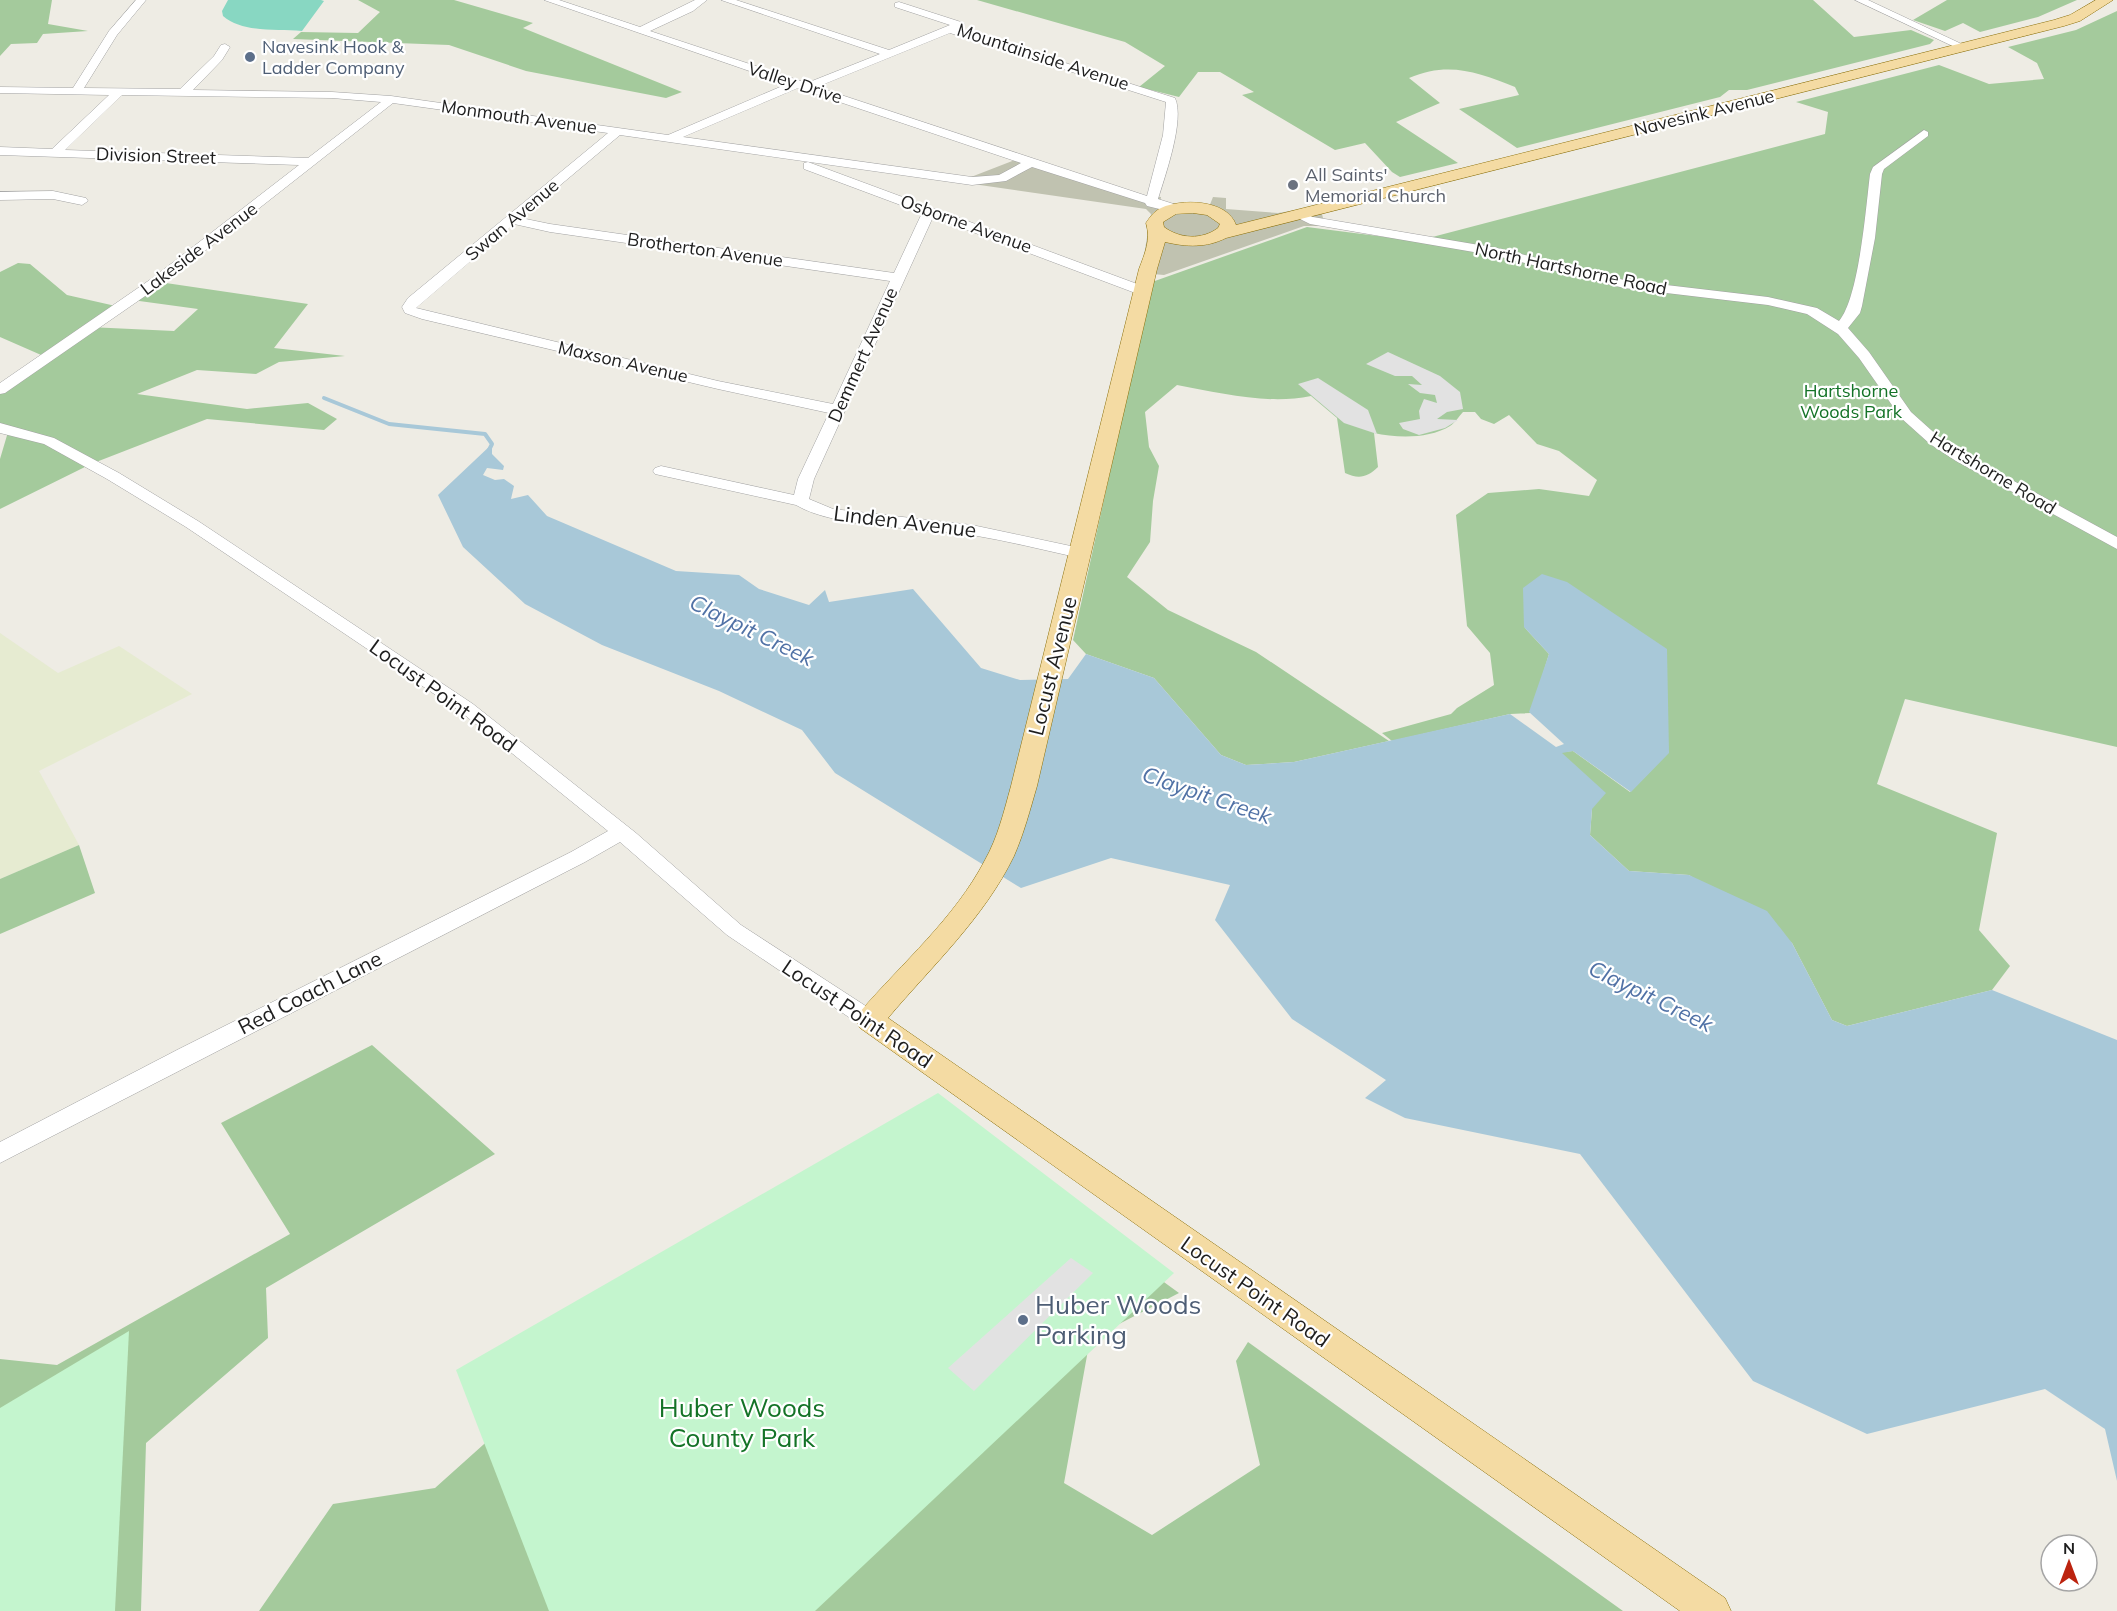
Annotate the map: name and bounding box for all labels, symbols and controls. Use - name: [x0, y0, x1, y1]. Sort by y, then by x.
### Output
- street label: Mountainside Avenue: [954, 18, 1132, 95]
- place label: Navesink Hook & Ladder Company: [262, 35, 405, 79]
- marker: Navesink Hook & Ladder Company: [243, 50, 257, 64]
- street label: Valley Drive: [745, 56, 845, 109]
- street label: Navesink Avenue: [1631, 84, 1776, 141]
- street label: Monmouth Avenue: [440, 94, 598, 139]
- street label: Division Street: [96, 142, 216, 169]
- place label: All Saints' Memorial Church: [1305, 163, 1446, 207]
- street label: Swan Avenue: [460, 174, 563, 265]
- marker: All Saints' Memorial Church: [1286, 178, 1300, 192]
- street label: Osborne Avenue: [897, 189, 1035, 258]
- street label: Lakeside Avenue: [136, 197, 262, 300]
- street label: Brotherton Avenue: [626, 227, 784, 272]
- street label: North Hartshorne Road: [1473, 237, 1669, 300]
- street label: Demmert Avenue: [822, 284, 903, 426]
- street label: Maxson Avenue: [556, 335, 690, 388]
- park label: Hartshorne Woods Park: [1800, 379, 1903, 423]
- street label: Hartshorne Road: [1926, 426, 2061, 519]
- street label: Linden Avenue: [832, 499, 978, 543]
- water label: Claypit Creek: [685, 588, 819, 672]
- street label: Locust Avenue: [1022, 594, 1082, 738]
- street label: Locust Point Road: [365, 633, 522, 757]
- water label: Claypit Creek: [1139, 760, 1276, 830]
- street label: Red Coach Lane: [233, 945, 386, 1040]
- street label: Locust Point Road: [777, 953, 938, 1073]
- water label: Claypit Creek: [1584, 954, 1718, 1038]
- street label: Locust Point Road: [1176, 1230, 1335, 1352]
- place label: Huber Woods Parking: [1035, 1288, 1201, 1351]
- marker: Huber Woods Parking: [1016, 1313, 1030, 1327]
- park label: Huber Woods County Park: [659, 1391, 825, 1454]
- north arrow: [2039, 1533, 2099, 1593]
- text: N: [2063, 1538, 2075, 1558]

